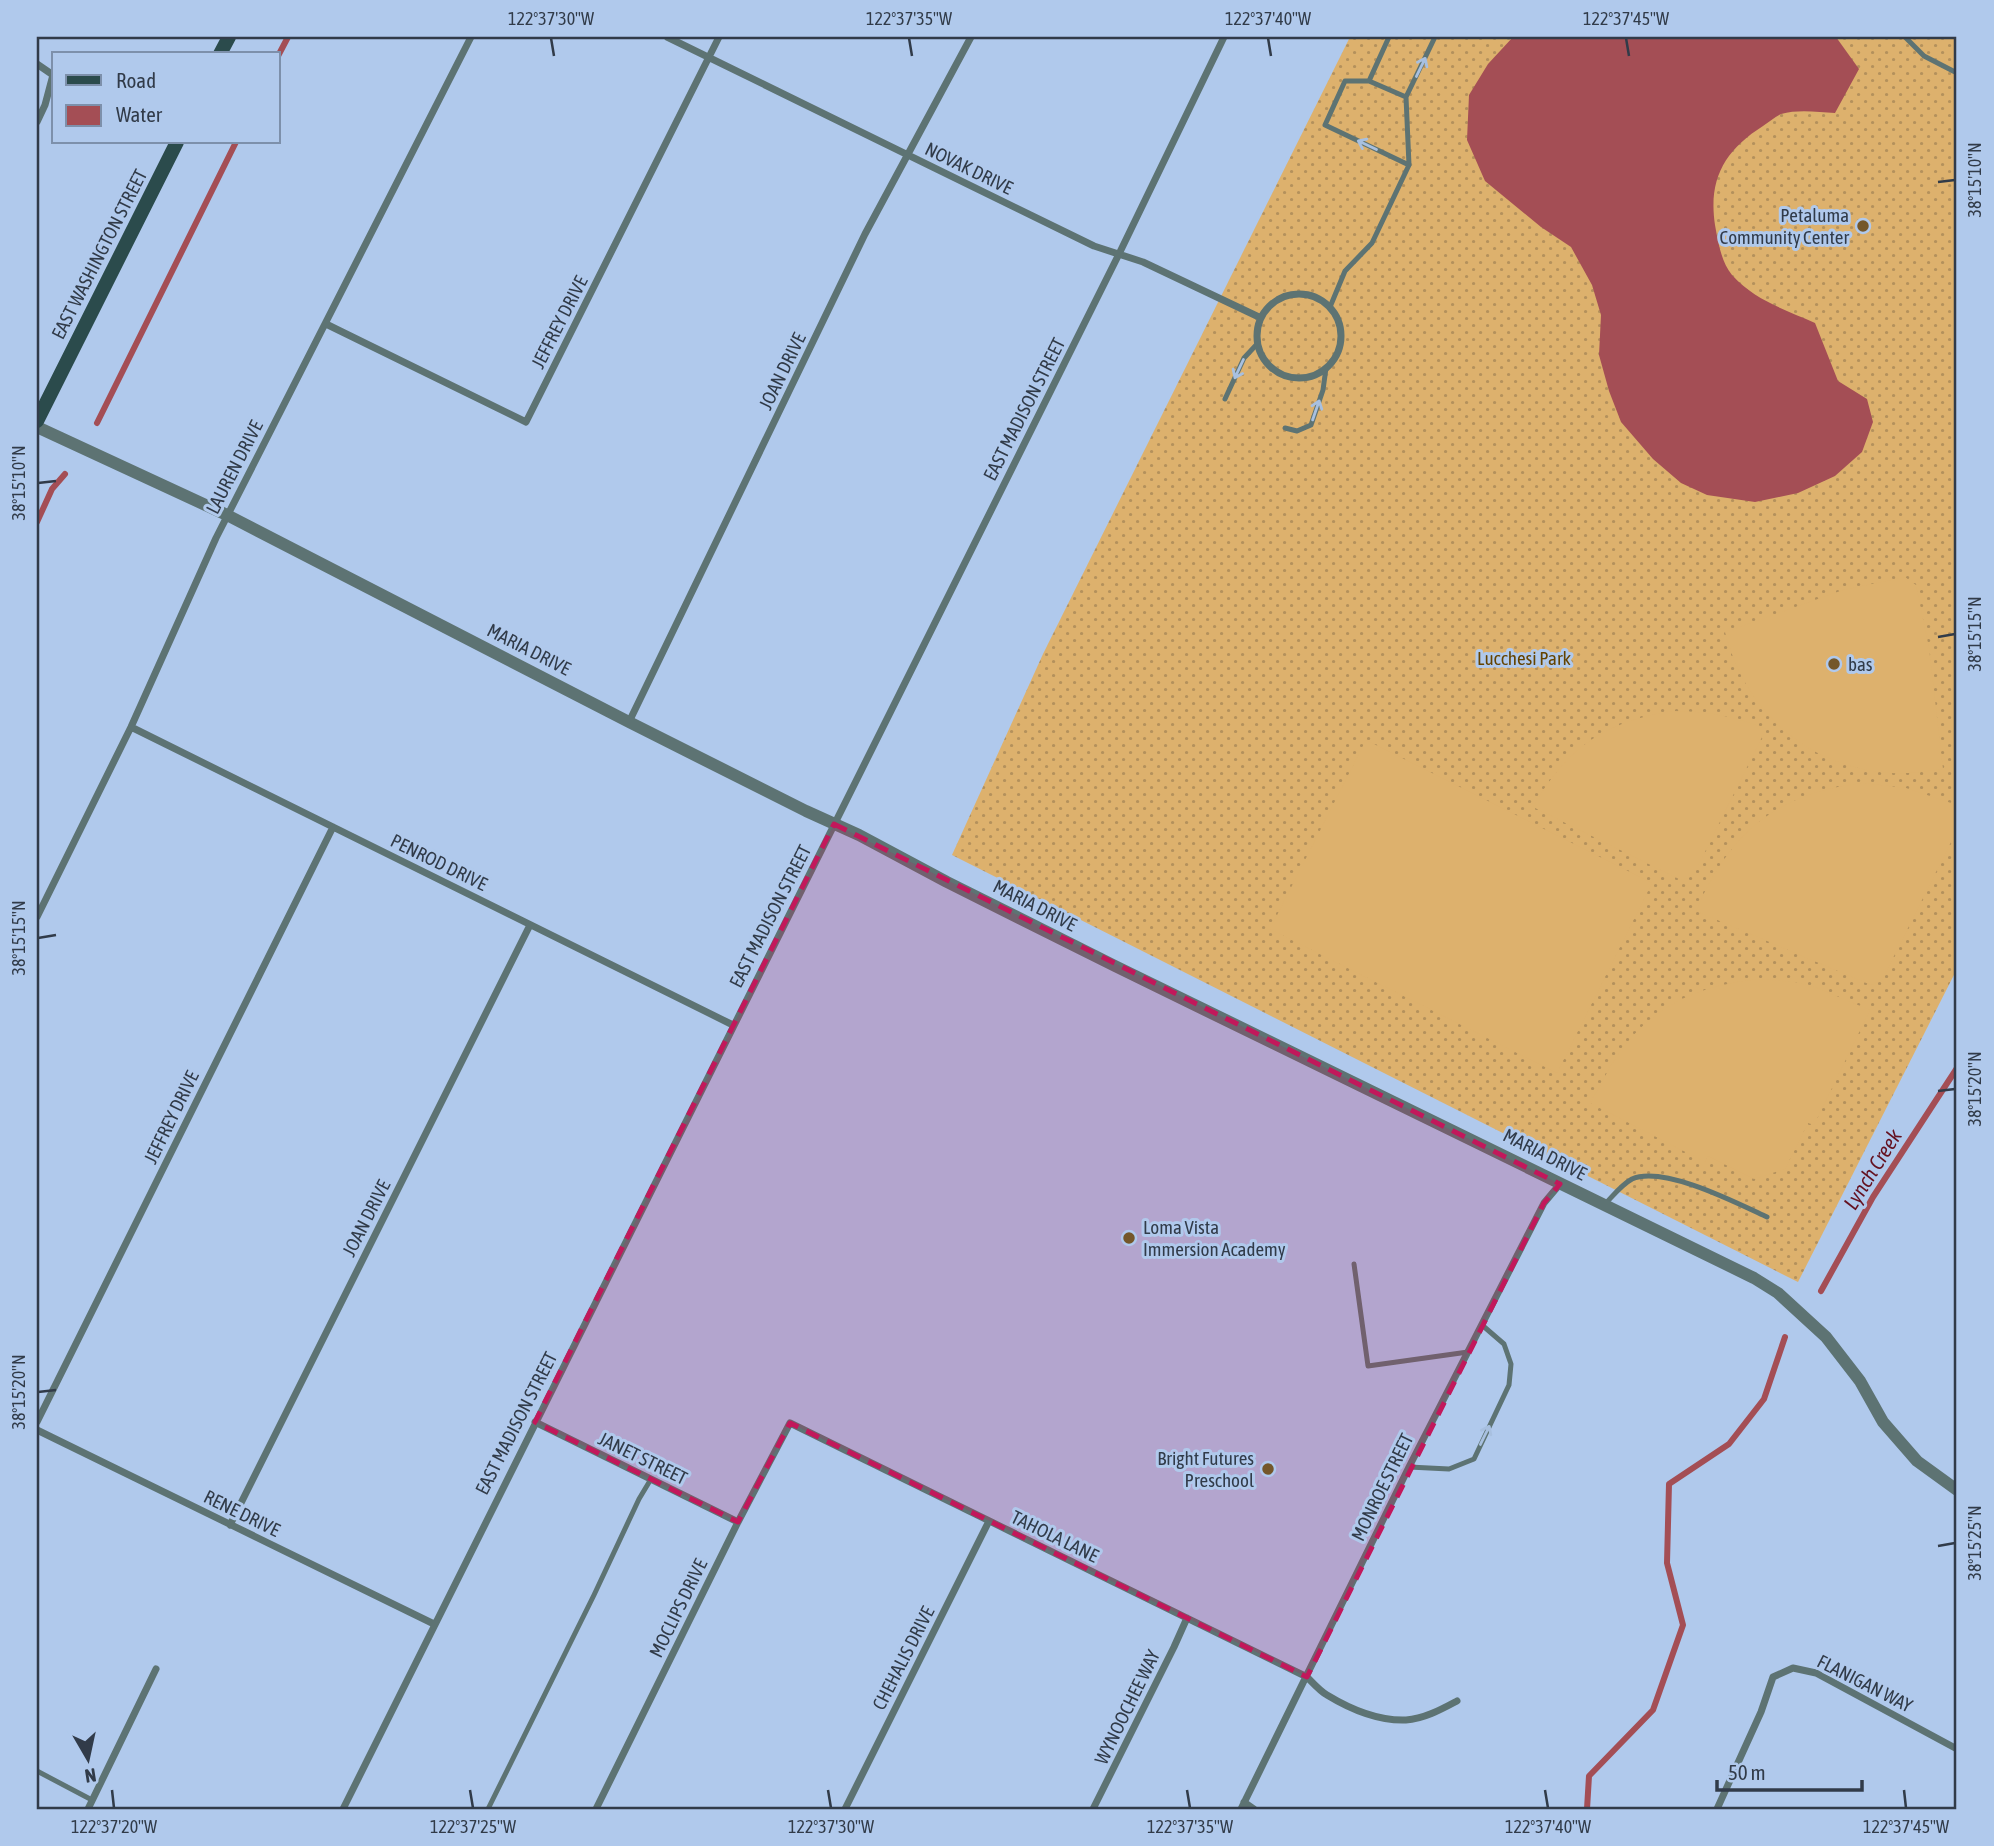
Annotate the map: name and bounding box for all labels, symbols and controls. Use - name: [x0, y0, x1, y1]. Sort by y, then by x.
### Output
- text: 122°37'30"W: [508, 8, 594, 29]
- text: 122°37'35"W: [866, 8, 952, 29]
- text: 122°37'40"W: [1225, 8, 1311, 29]
- text: 122°37'45"W: [1583, 8, 1669, 29]
- legend: [52, 52, 280, 144]
- one-way arrow: [1414, 57, 1428, 78]
- text: Road: [116, 68, 156, 92]
- text: Water: [116, 102, 163, 126]
- street label: NOVAK DRIVE: [922, 137, 1016, 199]
- one-way arrow: [1357, 137, 1378, 151]
- text: 38°15'10"N: [1964, 142, 1985, 218]
- street label: EAST WASHINGTON STREET: [47, 165, 152, 342]
- place label: Petaluma Community Center: [1720, 204, 1849, 248]
- marker: Petaluma Community Center: [1855, 218, 1871, 234]
- street label: JEFFREY DRIVE: [526, 272, 592, 372]
- street label: JOAN DRIVE: [754, 329, 810, 413]
- street label: EAST MADISON STREET: [979, 333, 1070, 484]
- one-way arrow: [1232, 358, 1245, 379]
- one-way arrow: [1310, 399, 1323, 421]
- street label: LAUREN DRIVE: [201, 417, 267, 517]
- text: 38°15'10"N: [8, 445, 29, 521]
- text: 38°15'15"N: [1964, 596, 1985, 672]
- street label: MARIA DRIVE: [484, 619, 574, 679]
- park label: Lucchesi Park: [1477, 647, 1572, 669]
- place label: bas: [1848, 653, 1873, 675]
- marker: bas: [1826, 656, 1842, 672]
- street label: PENROD DRIVE: [387, 829, 491, 895]
- street label: EAST MADISON STREET: [725, 840, 816, 991]
- street label: MARIA DRIVE: [990, 875, 1080, 935]
- text: 38°15'15"N: [8, 900, 29, 976]
- text: 38°15'20"N: [1964, 1051, 1985, 1127]
- street label: JEFFREY DRIVE: [139, 1067, 203, 1167]
- street label: MARIA DRIVE: [1500, 1124, 1590, 1184]
- water label: Lynch Creek: [1838, 1124, 1906, 1214]
- street label: JOAN DRIVE: [337, 1176, 395, 1260]
- place label: Loma Vista Immersion Academy: [1143, 1216, 1286, 1260]
- marker: Loma Vista Immersion Academy: [1121, 1230, 1137, 1246]
- street label: EAST MADISON STREET: [471, 1347, 562, 1498]
- text: 38°15'20"N: [8, 1354, 29, 1430]
- one-way arrow: [1479, 1425, 1492, 1446]
- street label: JANET STREET: [595, 1427, 692, 1489]
- street label: MONROE STREET: [1347, 1429, 1418, 1544]
- place label: Bright Futures Preschool: [1157, 1447, 1254, 1491]
- marker: Bright Futures Preschool: [1260, 1461, 1276, 1477]
- street label: RENE DRIVE: [200, 1485, 284, 1541]
- street label: TAHOLA LANE: [1008, 1505, 1102, 1567]
- text: 38°15'25"N: [1964, 1505, 1985, 1581]
- street label: MOCLIPS DRIVE: [645, 1555, 711, 1661]
- street label: CHEHALIS DRIVE: [868, 1603, 938, 1713]
- street label: WYNOOCHEE WAY: [1090, 1646, 1164, 1768]
- street label: FLANIGAN WAY: [1814, 1650, 1917, 1717]
- north arrow: [52, 1724, 122, 1794]
- scale bar: [1717, 1748, 1863, 1792]
- text: 50 m: [1728, 1760, 1766, 1784]
- text: N: [83, 1764, 98, 1788]
- text: 122°37'20"W: [71, 1816, 157, 1837]
- text: 122°37'25"W: [430, 1816, 516, 1837]
- text: 122°37'30"W: [788, 1816, 874, 1837]
- text: 122°37'35"W: [1147, 1816, 1233, 1837]
- text: 122°37'40"W: [1505, 1816, 1591, 1837]
- text: 122°37'45"W: [1863, 1816, 1949, 1837]

